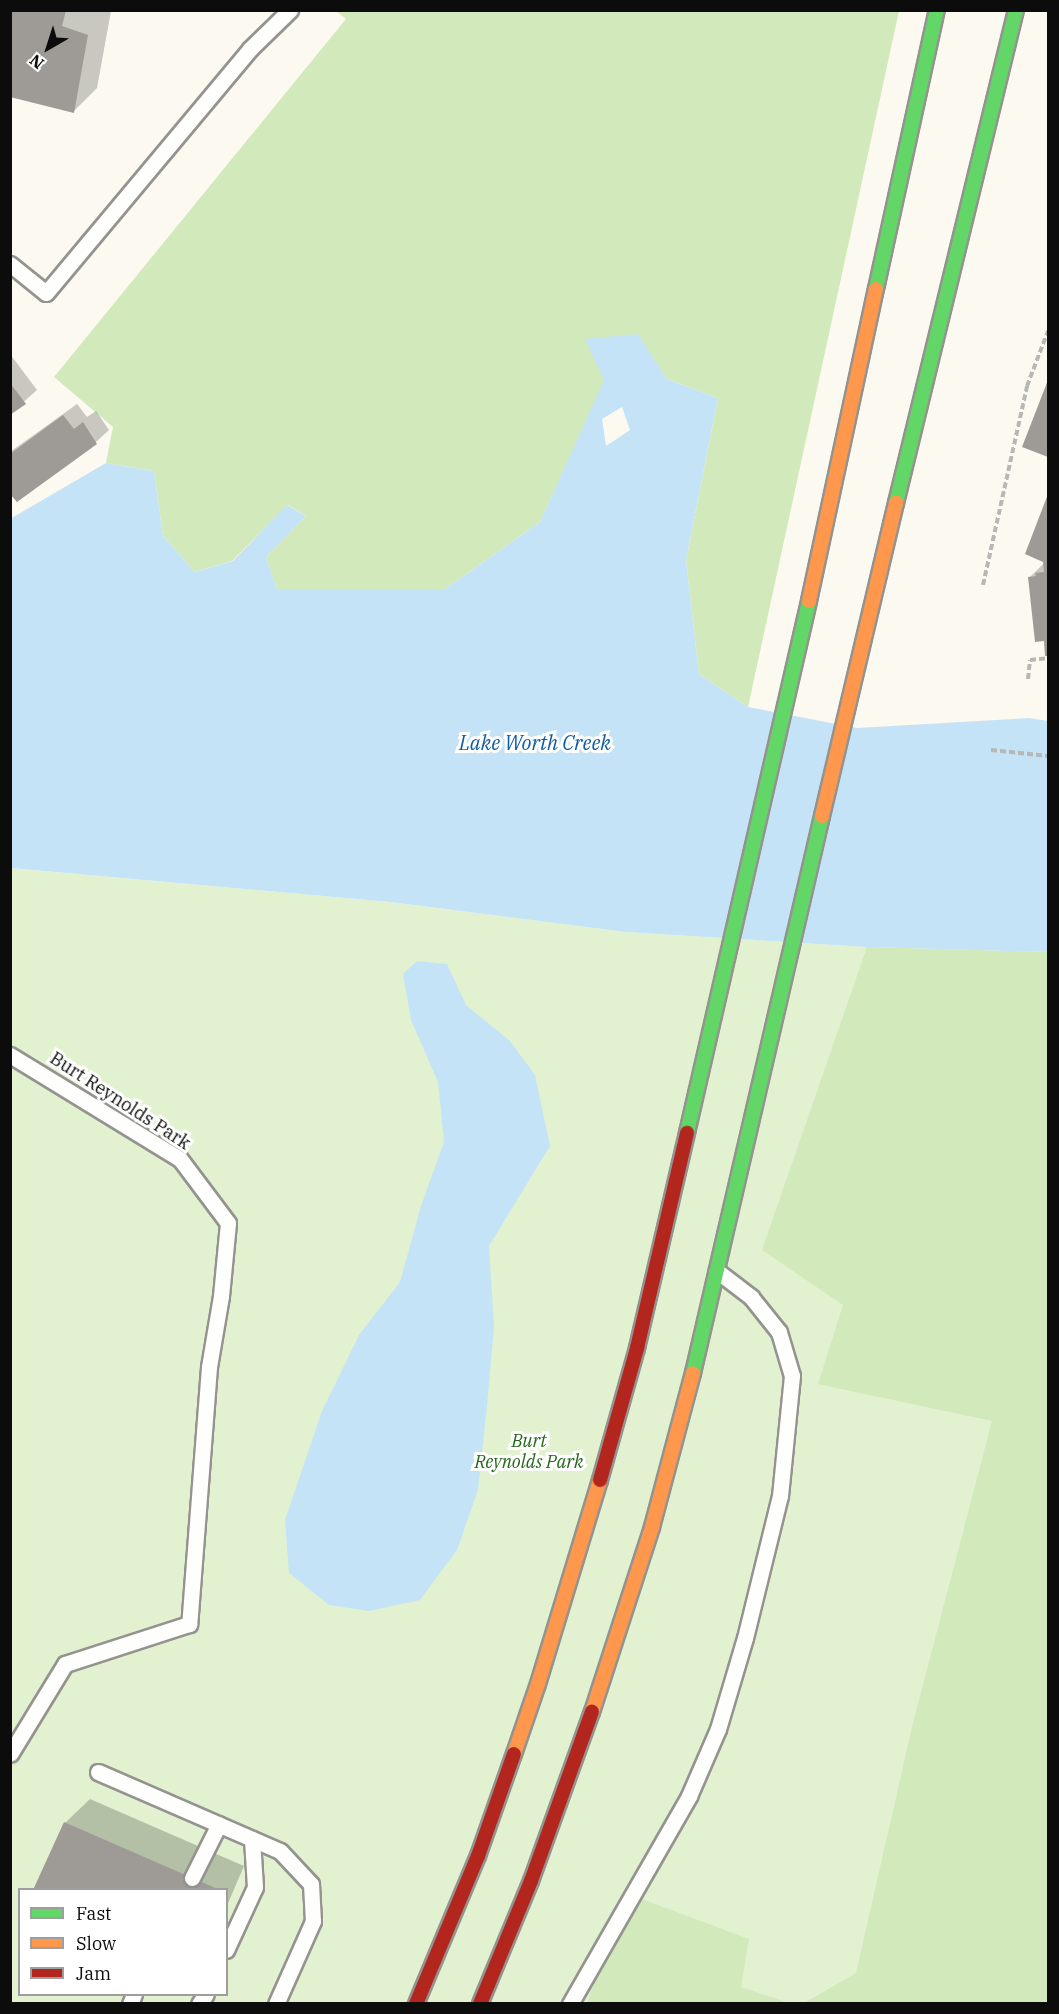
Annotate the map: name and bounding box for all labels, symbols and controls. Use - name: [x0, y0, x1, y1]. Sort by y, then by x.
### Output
- north arrow: [18, 18, 78, 78]
- text: N: [25, 50, 48, 74]
- water label: Lake Worth Creek: [459, 730, 611, 754]
- street label: Burt Reynolds Park: [46, 1048, 194, 1154]
- park label: Burt Reynolds Park: [474, 1431, 584, 1474]
- legend: [18, 1888, 228, 1996]
- text: Fast: [76, 1902, 111, 1925]
- text: Slow: [76, 1932, 116, 1955]
- text: Jam: [76, 1962, 111, 1985]

